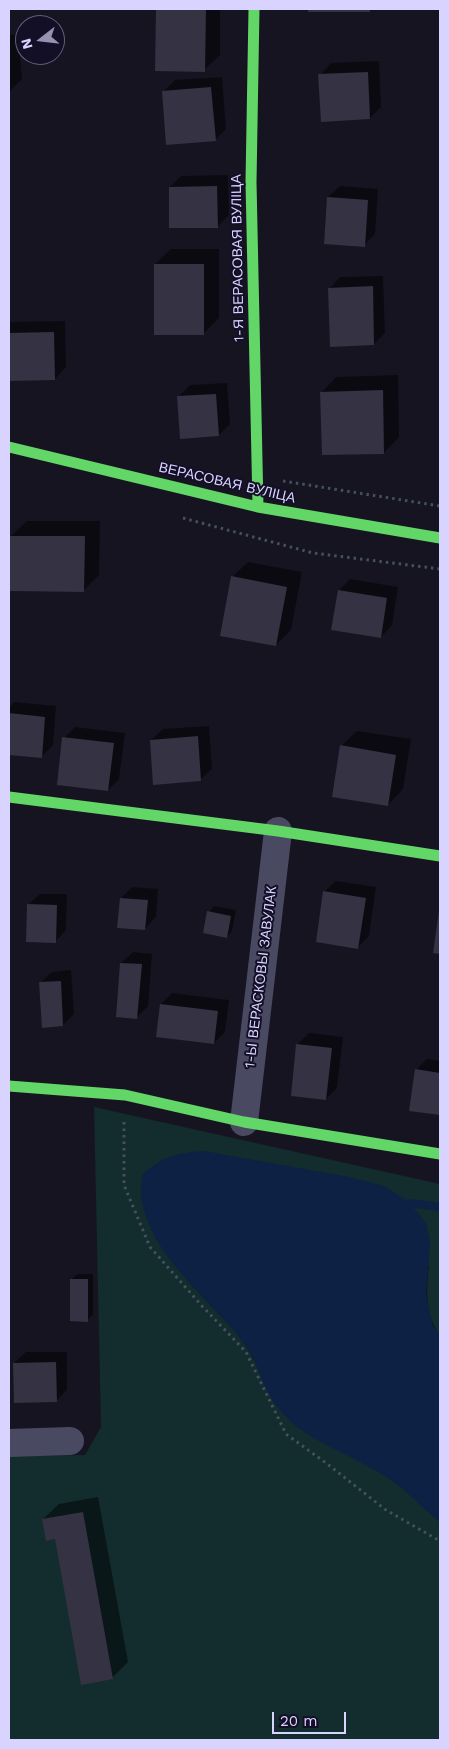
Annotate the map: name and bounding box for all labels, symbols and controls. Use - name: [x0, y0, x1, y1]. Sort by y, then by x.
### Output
- north arrow: [15, 15, 65, 65]
- text: N: [17, 37, 36, 51]
- street label: 1-Я ВЕРАСОВАЯ ВУЛІЦА: [228, 174, 248, 342]
- street label: ВЕРАСОВАЯ ВУЛІЦА: [157, 459, 297, 507]
- street label: 1-Ы ВЕРАСКОВЫ ЗАВУЛАК: [242, 885, 280, 1069]
- scale bar: [274, 1702, 348, 1734]
- text: 20 m: [280, 1712, 318, 1730]

